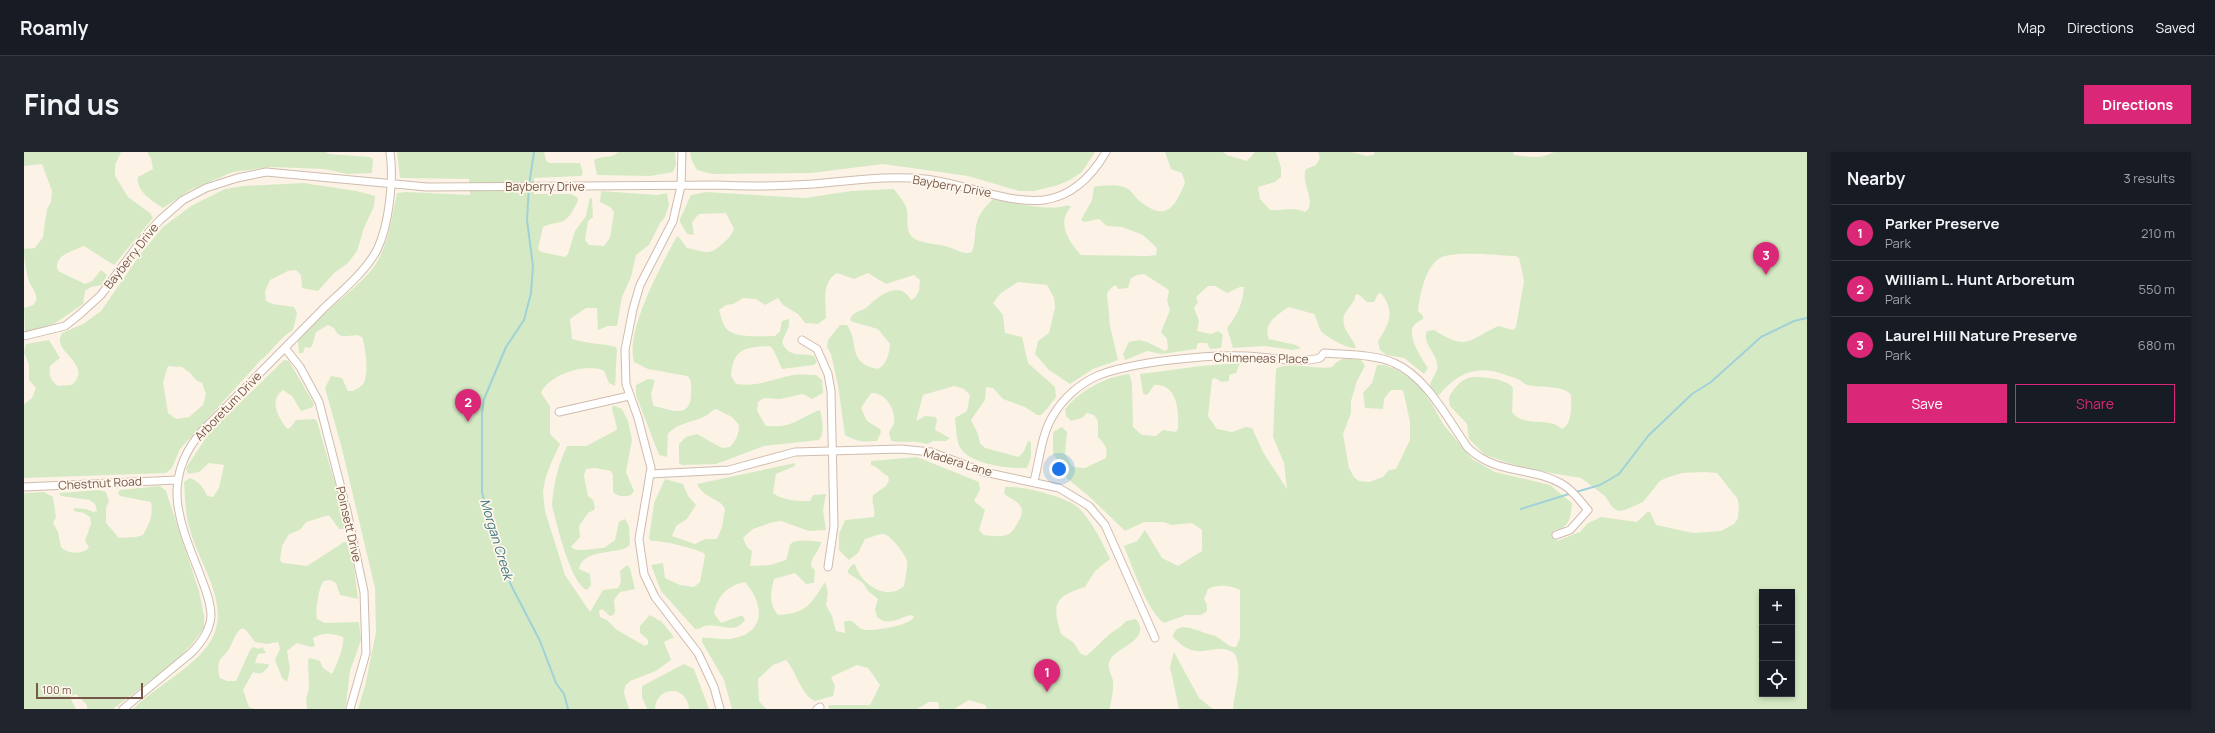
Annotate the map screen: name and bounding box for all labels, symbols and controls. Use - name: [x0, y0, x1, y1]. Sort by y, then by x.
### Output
- text: Roamly: [20, 15, 88, 41]
- text: Map: [2017, 18, 2045, 37]
- text: Directions: [2067, 18, 2134, 37]
- text: Saved: [2156, 18, 2195, 37]
- text: Find us: [24, 85, 119, 123]
- button: Directions: [2084, 85, 2191, 124]
- text: Nearby: [1847, 167, 1905, 190]
- text: 3 results: [2123, 169, 2175, 187]
- street label: Bayberry Drive: [911, 171, 993, 201]
- street label: Bayberry Drive: [505, 178, 585, 195]
- text: Parker Preserve: [1885, 213, 2000, 234]
- street label: Bayberry Drive: [100, 219, 162, 293]
- text: 1: [1857, 224, 1863, 242]
- text: 210 m: [2141, 224, 2175, 242]
- text: Park: [1885, 234, 1911, 252]
- pin: 3: [1753, 242, 1779, 275]
- text: William L. Hunt Arboretum: [1885, 269, 2075, 290]
- text: 2: [1856, 280, 1864, 298]
- text: 550 m: [2138, 280, 2175, 298]
- text: Park: [1885, 290, 1911, 308]
- text: Laurel Hill Nature Preserve: [1885, 325, 2077, 346]
- text: 3: [1856, 336, 1864, 354]
- text: 680 m: [2138, 336, 2175, 354]
- text: Park: [1885, 346, 1911, 364]
- street label: Chimeneas Place: [1213, 349, 1309, 367]
- street label: Arboretum Drive: [191, 368, 265, 444]
- button: Save: [1847, 384, 2007, 423]
- button: Share: [2015, 384, 2175, 423]
- pin: 2: [455, 389, 481, 422]
- street label: Madera Lane: [922, 444, 994, 480]
- your location: [1049, 459, 1069, 479]
- street label: Chestnut Road: [58, 472, 142, 494]
- street label: Poinsett Drive: [332, 485, 366, 563]
- water label: Morgan Creek: [476, 496, 519, 584]
- map controls: [1759, 589, 1795, 697]
- button: +: [1759, 589, 1795, 625]
- button: −: [1759, 625, 1795, 661]
- pin: 1: [1034, 659, 1060, 692]
- button: locate: [1759, 661, 1795, 697]
- scale bar: [36, 681, 143, 700]
- text: 100 m: [42, 682, 71, 697]

